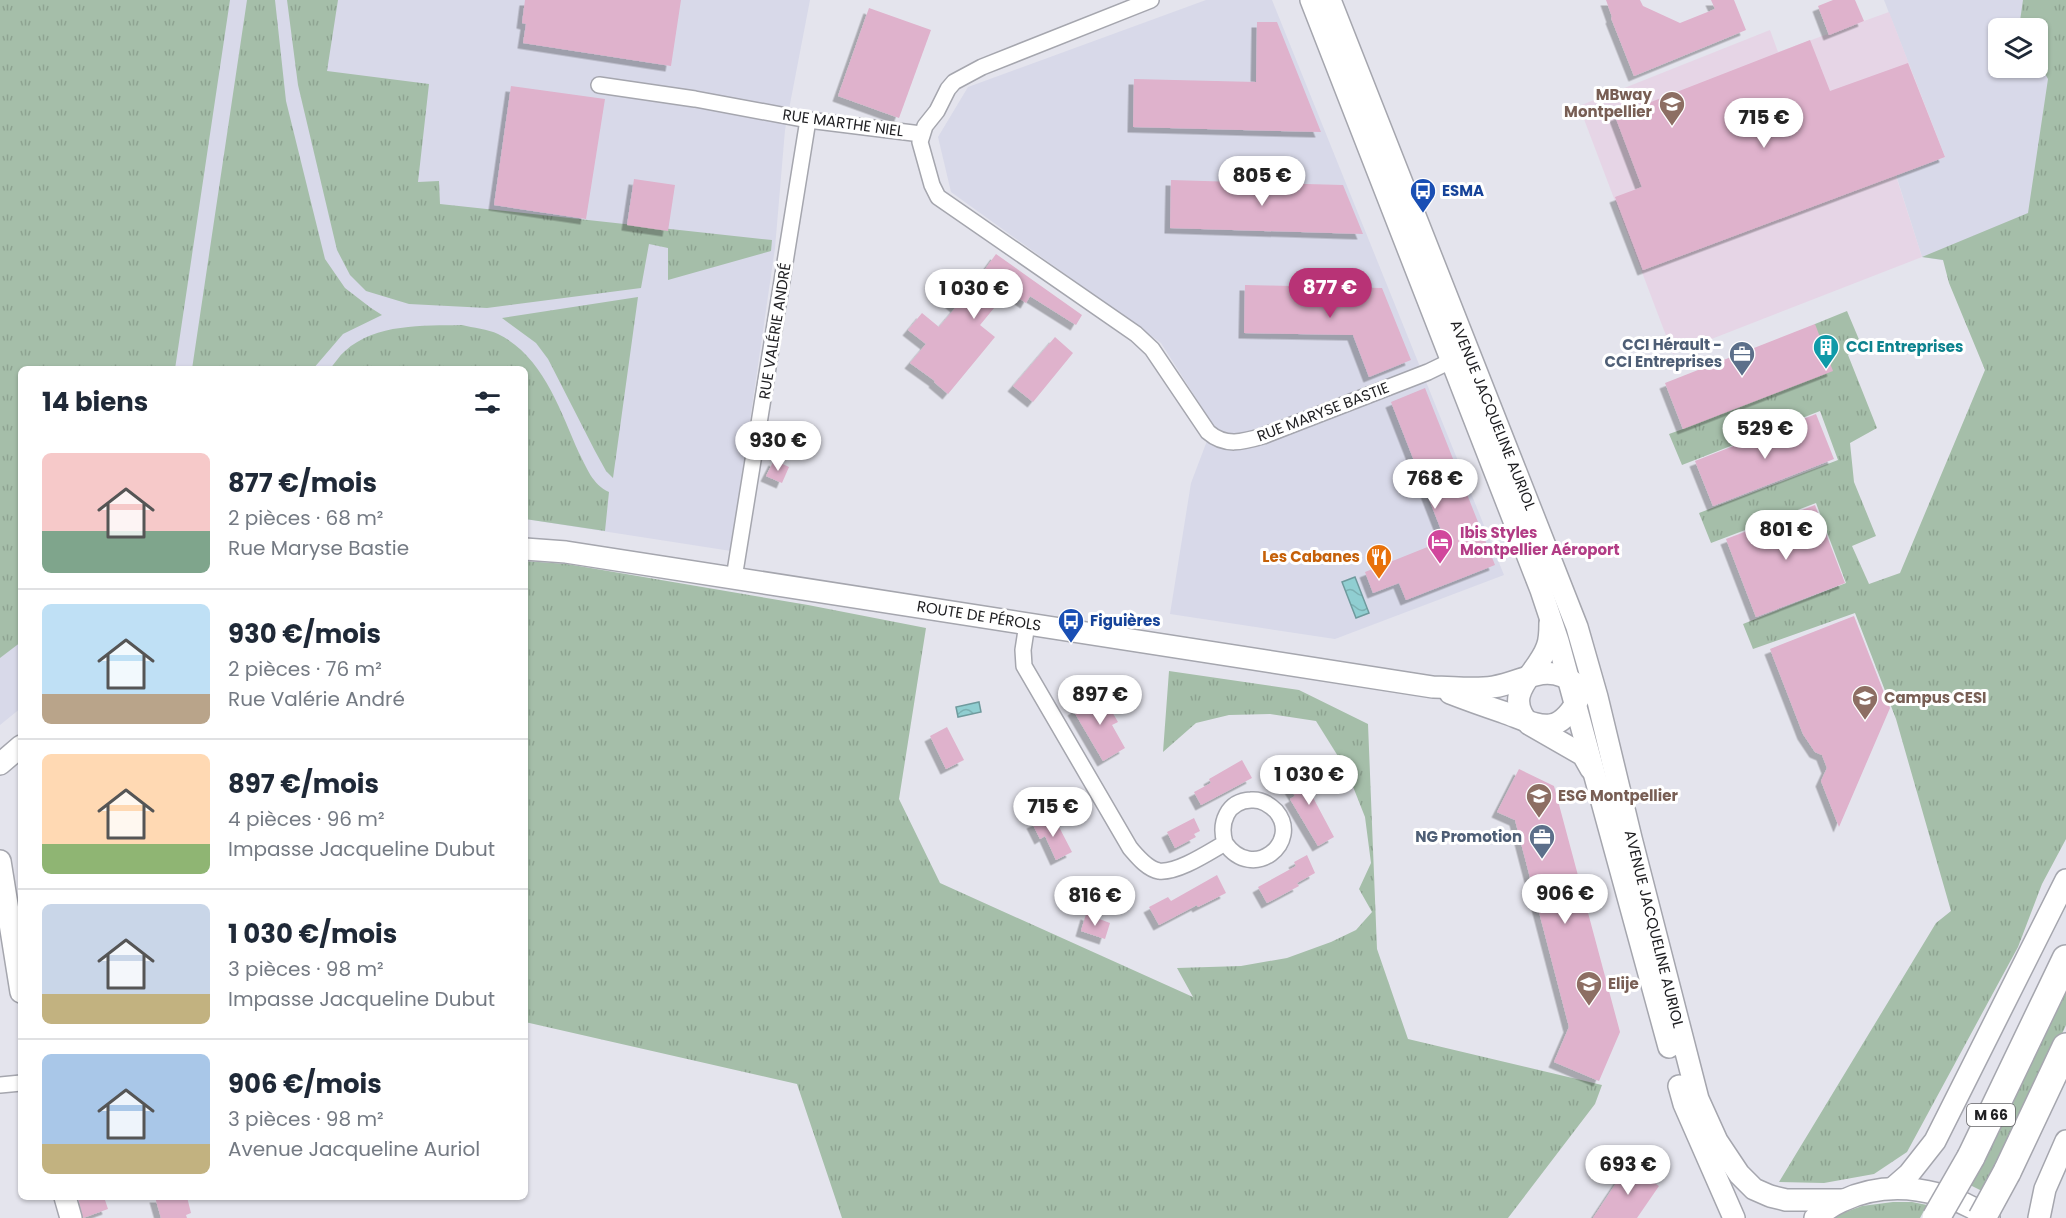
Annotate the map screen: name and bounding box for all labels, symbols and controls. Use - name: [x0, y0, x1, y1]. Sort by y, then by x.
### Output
- map controls: [1988, 18, 2048, 78]
- button: layers: [1988, 18, 2048, 78]
- place label: MBway Montpellier: [1564, 84, 1653, 122]
- school or university icon: MBway Montpellier: [1657, 89, 1687, 127]
- pin: 715 €: [1722, 98, 1806, 149]
- text: 715 €: [1738, 103, 1790, 131]
- street label: RUE MARTHE NIEL: [781, 104, 905, 141]
- pin: 805 €: [1220, 156, 1304, 207]
- text: 805 €: [1232, 161, 1292, 189]
- bus stop icon: ESMA: [1408, 176, 1438, 214]
- place label: ESMA: [1442, 180, 1484, 201]
- street label: RUE VALÉRIE ANDRÉ: [753, 261, 796, 401]
- pin: 877 €: [1288, 268, 1372, 319]
- pin: 1 030 €: [919, 269, 1029, 320]
- text: 877 €: [1303, 273, 1357, 301]
- text: 1 030 €: [939, 274, 1009, 302]
- street label: AVENUE JACQUELINE AURIOL: [1446, 317, 1541, 513]
- building icon: CCI Entreprises: [1811, 332, 1841, 370]
- place label: CCI Hérault - CCI Entreprises: [1605, 334, 1722, 372]
- place label: CCI Entreprises: [1846, 336, 1963, 357]
- office icon: CCI Hérault - CCI Entreprises: [1727, 339, 1757, 377]
- street label: RUE MARYSE BASTIE: [1254, 377, 1392, 446]
- text: 14 biens: [42, 384, 148, 420]
- icon: filters: [471, 386, 504, 419]
- pin: 529 €: [1723, 409, 1807, 460]
- text: 529 €: [1737, 414, 1793, 442]
- pin: 930 €: [736, 421, 820, 472]
- text: 930 €: [749, 426, 807, 454]
- pin: 768 €: [1393, 459, 1477, 510]
- text: 768 €: [1407, 464, 1463, 492]
- text: 877 €/mois: [228, 465, 377, 501]
- icon: home: [90, 477, 162, 549]
- text: 2 pièces · 68 m²: [228, 504, 383, 532]
- pin: 801 €: [1744, 510, 1828, 561]
- text: 801 €: [1759, 515, 1813, 543]
- place label: Ibis Styles Montpellier Aéroport: [1460, 522, 1620, 560]
- hotel icon: Ibis Styles Montpellier Aéroport: [1425, 527, 1455, 565]
- text: Rue Maryse Bastie: [228, 534, 409, 562]
- restaurant icon: Les Cabanes: [1364, 542, 1394, 580]
- place label: Les Cabanes: [1262, 546, 1360, 567]
- street label: ROUTE DE PÉROLS: [915, 595, 1043, 636]
- bus stop icon: Figuières: [1056, 606, 1086, 644]
- place label: Figuières: [1090, 610, 1161, 631]
- text: 930 €/mois: [228, 616, 381, 652]
- icon: home: [90, 628, 162, 700]
- text: 2 pièces · 76 m²: [228, 655, 382, 683]
- pin: 897 €: [1058, 675, 1142, 726]
- text: 897 €: [1072, 680, 1128, 708]
- school or university icon: Campus CESI: [1850, 683, 1880, 721]
- text: Rue Valérie André: [228, 685, 405, 713]
- place label: Campus CESI: [1884, 687, 1987, 708]
- pin: 1 030 €: [1254, 755, 1364, 806]
- text: 1 030 €: [1274, 760, 1344, 788]
- text: 897 €/mois: [228, 766, 379, 802]
- icon: home: [90, 778, 162, 850]
- school or university icon: ESG Montpellier: [1524, 781, 1554, 819]
- place label: ESG Montpellier: [1558, 785, 1678, 806]
- pin: 715 €: [1011, 787, 1095, 838]
- text: 715 €: [1027, 792, 1079, 820]
- text: 4 pièces · 96 m²: [228, 805, 385, 833]
- office icon: NG Promotion: [1527, 822, 1557, 860]
- place label: NG Promotion: [1415, 826, 1522, 847]
- street label: AVENUE JACQUELINE AURIOL: [1620, 828, 1689, 1031]
- text: Impasse Jacqueline Dubut: [228, 835, 495, 863]
- pin: 906 €: [1523, 874, 1607, 925]
- pin: 816 €: [1053, 876, 1137, 927]
- text: 906 €: [1536, 879, 1594, 907]
- text: 816 €: [1068, 881, 1122, 909]
- text: 1 030 €/mois: [228, 916, 397, 952]
- icon: home: [90, 928, 162, 1000]
- text: 3 pièces · 98 m²: [228, 955, 384, 983]
- school or university icon: Elije: [1574, 969, 1604, 1007]
- place label: Elije: [1608, 973, 1639, 994]
- text: Impasse Jacqueline Dubut: [228, 985, 495, 1013]
- text: 906 €/mois: [228, 1066, 382, 1102]
- icon: home: [90, 1078, 162, 1150]
- road number: M 66: [1967, 1104, 2015, 1126]
- text: 3 pièces · 98 m²: [228, 1105, 384, 1133]
- text: Avenue Jacqueline Auriol: [228, 1135, 480, 1163]
- pin: 693 €: [1586, 1145, 1670, 1196]
- text: 693 €: [1599, 1150, 1657, 1178]

